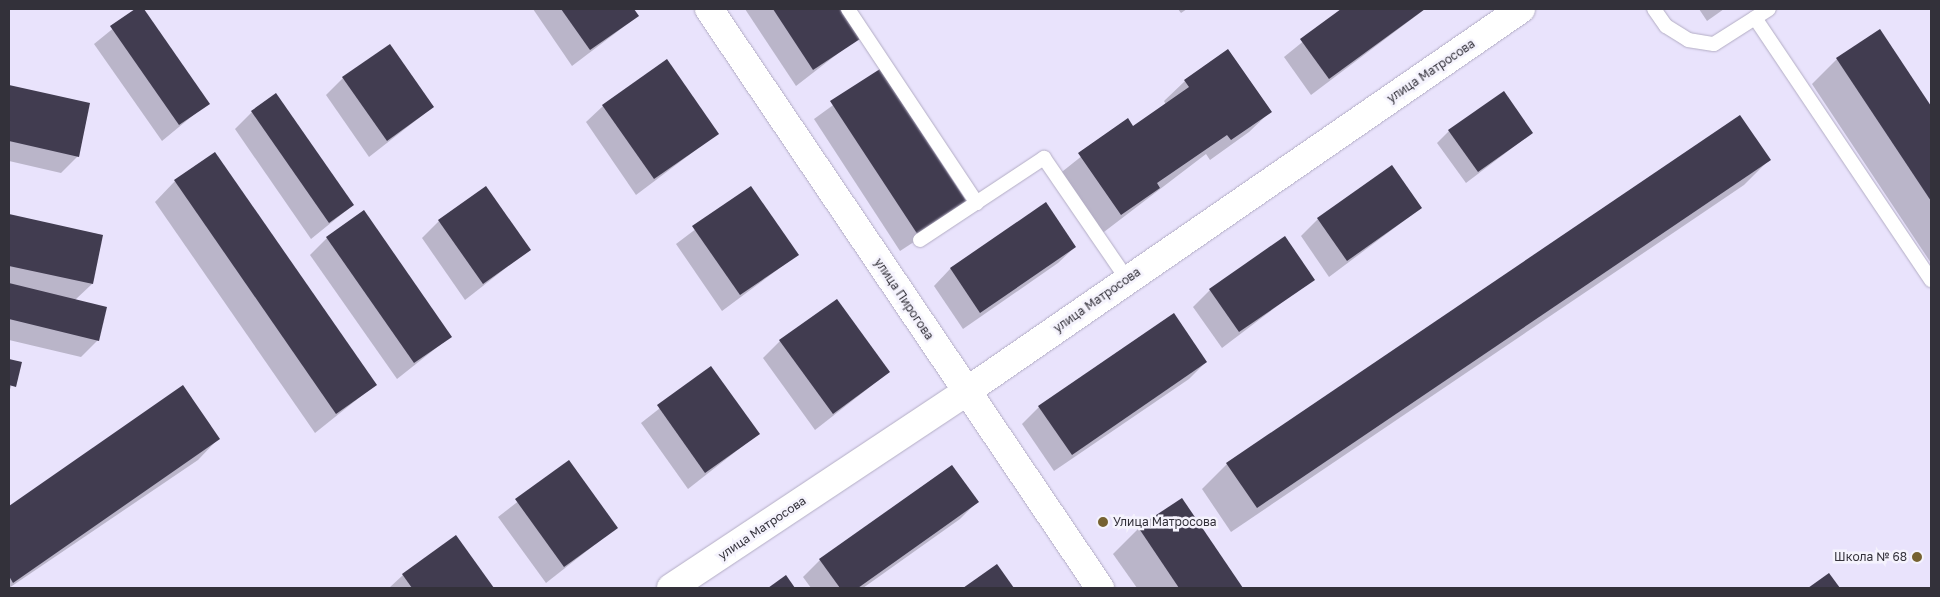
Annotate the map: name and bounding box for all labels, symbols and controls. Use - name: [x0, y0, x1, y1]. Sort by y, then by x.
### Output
- street label: улица Матросова: [1384, 36, 1478, 106]
- street label: улица Пирогова: [871, 256, 937, 342]
- street label: улица Матросова: [1051, 265, 1143, 335]
- street label: улица Матросова: [715, 493, 809, 563]
- place label: Улица Матросова: [1113, 515, 1216, 529]
- marker: Улица Матросова: [1097, 516, 1109, 528]
- place label: Школа № 68: [1834, 550, 1907, 564]
- marker: Школа № 68: [1911, 551, 1923, 563]

